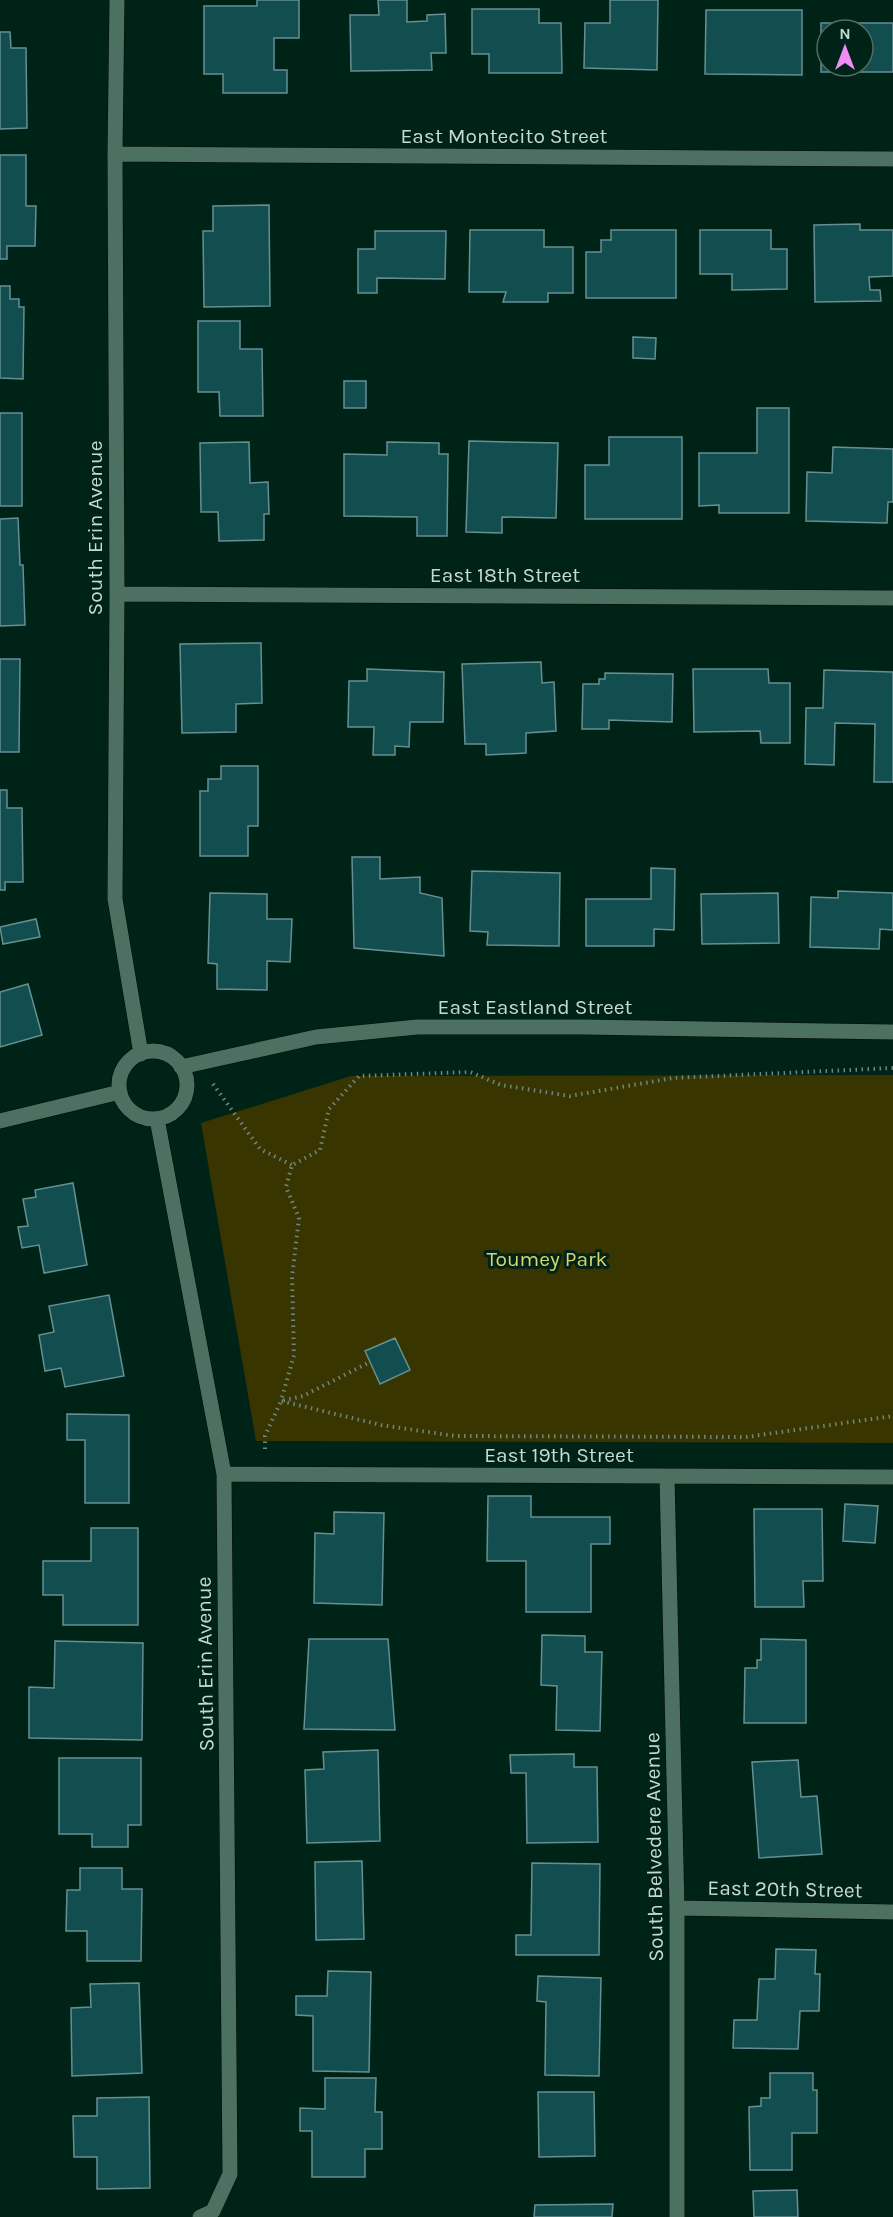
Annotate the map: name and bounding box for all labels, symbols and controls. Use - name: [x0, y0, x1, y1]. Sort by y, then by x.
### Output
- north arrow: [815, 18, 875, 78]
- text: N: [839, 24, 851, 43]
- street label: East Montecito Street: [401, 124, 608, 148]
- street label: South Erin Avenue: [83, 441, 107, 615]
- street label: East 18th Street: [430, 563, 580, 587]
- street label: East Eastland Street: [438, 995, 632, 1019]
- park label: Toumey Park: [487, 1247, 608, 1271]
- street label: East 19th Street: [484, 1443, 634, 1467]
- street label: South Erin Avenue: [191, 1576, 219, 1752]
- street label: South Belvedere Avenue: [640, 1732, 668, 1962]
- street label: East 20th Street: [707, 1876, 863, 1902]

